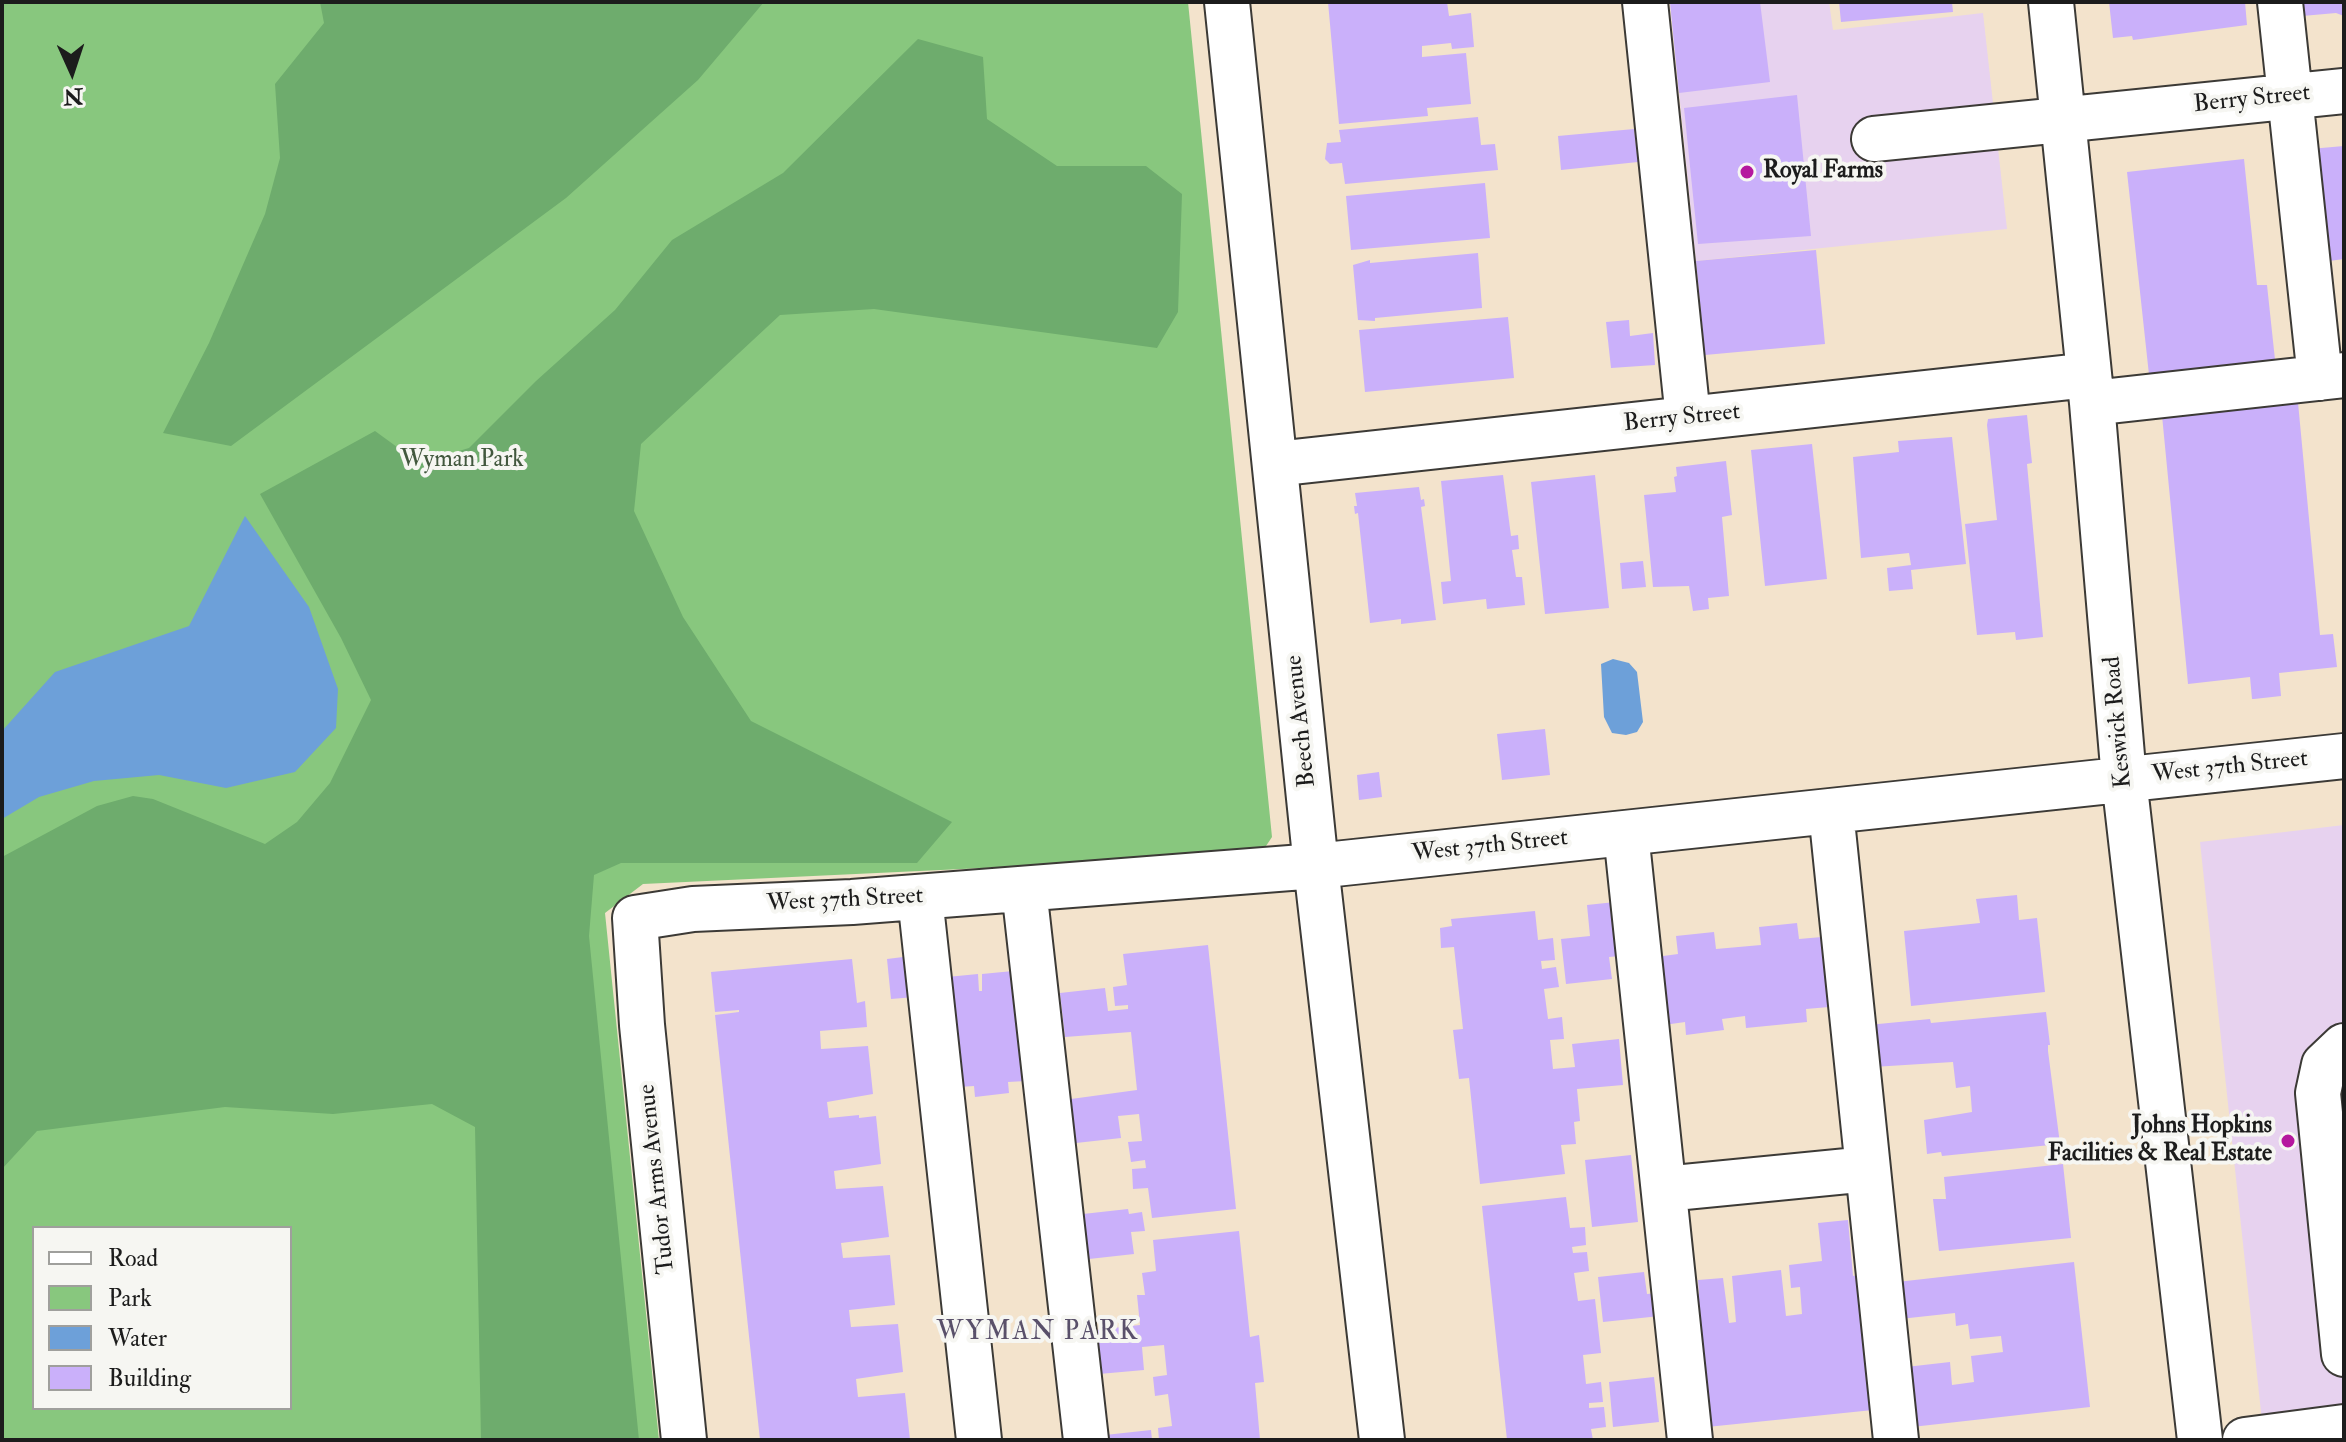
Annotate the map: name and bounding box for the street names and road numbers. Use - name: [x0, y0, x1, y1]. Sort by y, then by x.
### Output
- street label: Berry Street: [2192, 80, 2312, 120]
- street label: Berry Street: [1622, 399, 1742, 439]
- street label: Beech Avenue: [1281, 654, 1323, 788]
- street label: Keswick Road: [2099, 655, 2139, 789]
- street label: West 37th Street: [2151, 745, 2309, 791]
- street label: West 37th Street: [1411, 824, 1569, 870]
- street label: West 37th Street: [766, 883, 924, 919]
- street label: Tudor Arms Avenue: [634, 1083, 682, 1275]

